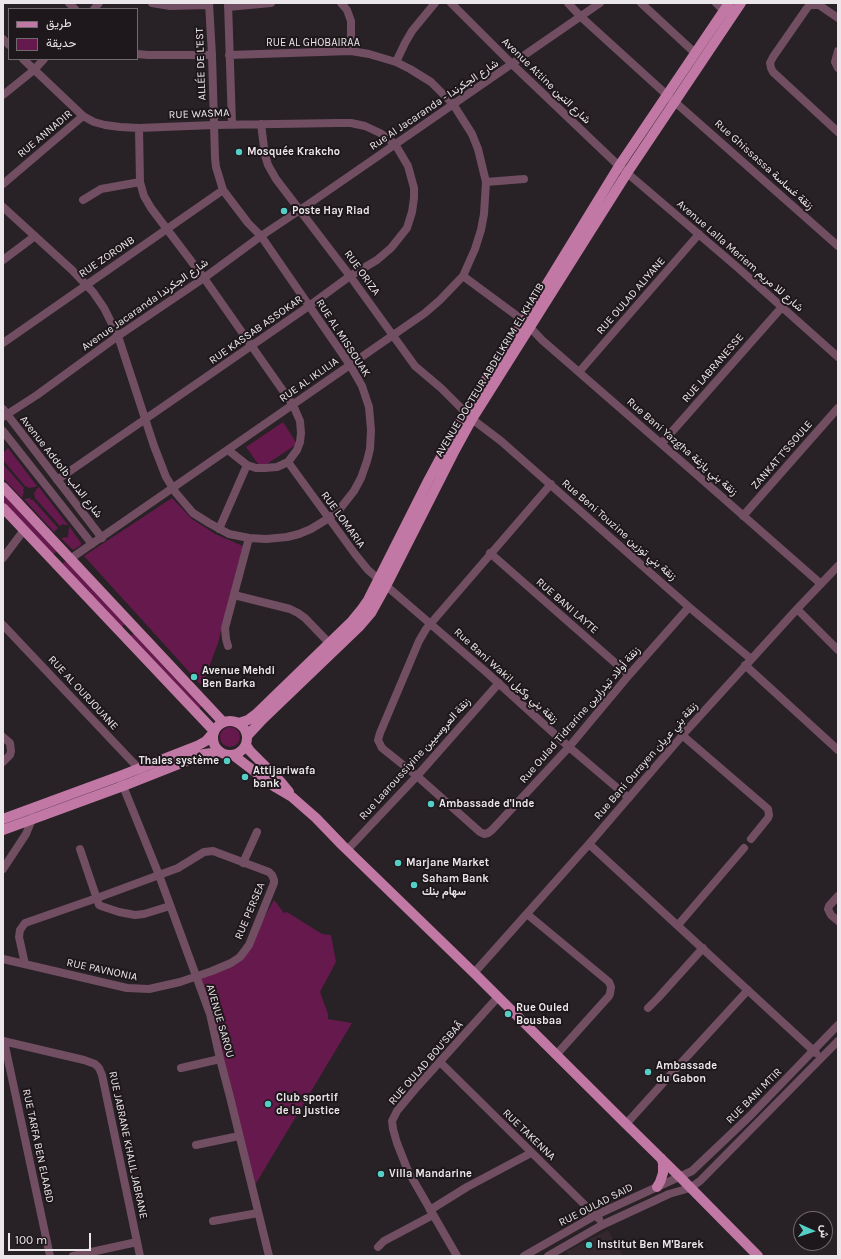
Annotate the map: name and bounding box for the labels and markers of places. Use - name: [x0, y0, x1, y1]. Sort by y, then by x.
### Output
- place label: Mosquée Krakcho: [247, 145, 340, 159]
- marker: Mosquée Krakcho: [234, 147, 244, 157]
- place label: Poste Hay Riad: [292, 204, 370, 218]
- marker: Poste Hay Riad: [279, 206, 289, 216]
- place label: Avenue Mehdi Ben Barka: [202, 664, 275, 690]
- marker: Avenue Mehdi Ben Barka: [189, 672, 199, 682]
- place label: Thales système: [139, 754, 219, 768]
- marker: Thales système: [222, 756, 232, 766]
- place label: Attijariwafa bank: [253, 764, 315, 790]
- marker: Attijariwafa bank: [240, 772, 250, 782]
- place label: Ambassade d'Inde: [439, 797, 534, 811]
- marker: Ambassade d'Inde: [426, 799, 436, 809]
- place label: Marjane Market: [406, 856, 489, 870]
- marker: Marjane Market: [393, 858, 403, 868]
- place label: Saham Bank سهام بنك: [422, 872, 489, 898]
- marker: Saham Bank سهام بنك: [409, 880, 419, 890]
- place label: Rue Ouled Bousbaa: [516, 1001, 569, 1027]
- marker: Rue Ouled Bousbaa: [503, 1009, 513, 1019]
- place label: Ambassade du Gabon: [656, 1059, 717, 1085]
- marker: Ambassade du Gabon: [643, 1067, 653, 1077]
- place label: Club sportif de la justice: [276, 1091, 340, 1117]
- marker: Club sportif de la justice: [263, 1099, 273, 1109]
- place label: Villa Mandarine: [389, 1167, 472, 1181]
- marker: Villa Mandarine: [376, 1169, 386, 1179]
- place label: Institut Ben M'Barek: [597, 1238, 704, 1252]
- marker: Institut Ben M'Barek: [584, 1240, 594, 1250]

